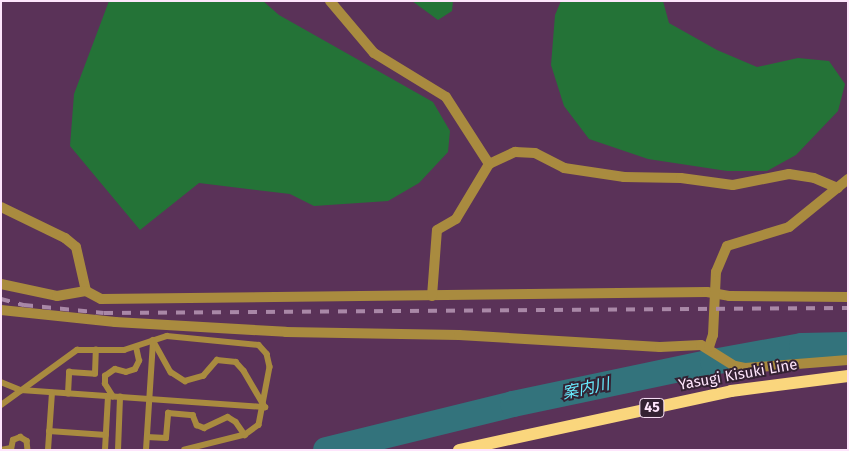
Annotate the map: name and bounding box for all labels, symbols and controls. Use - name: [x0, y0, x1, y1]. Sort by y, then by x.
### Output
- street label: Yasugi Kisuki Line: [677, 356, 799, 394]
- water label: 案内川: [561, 375, 611, 403]
- road number: 45: [638, 396, 666, 419]

